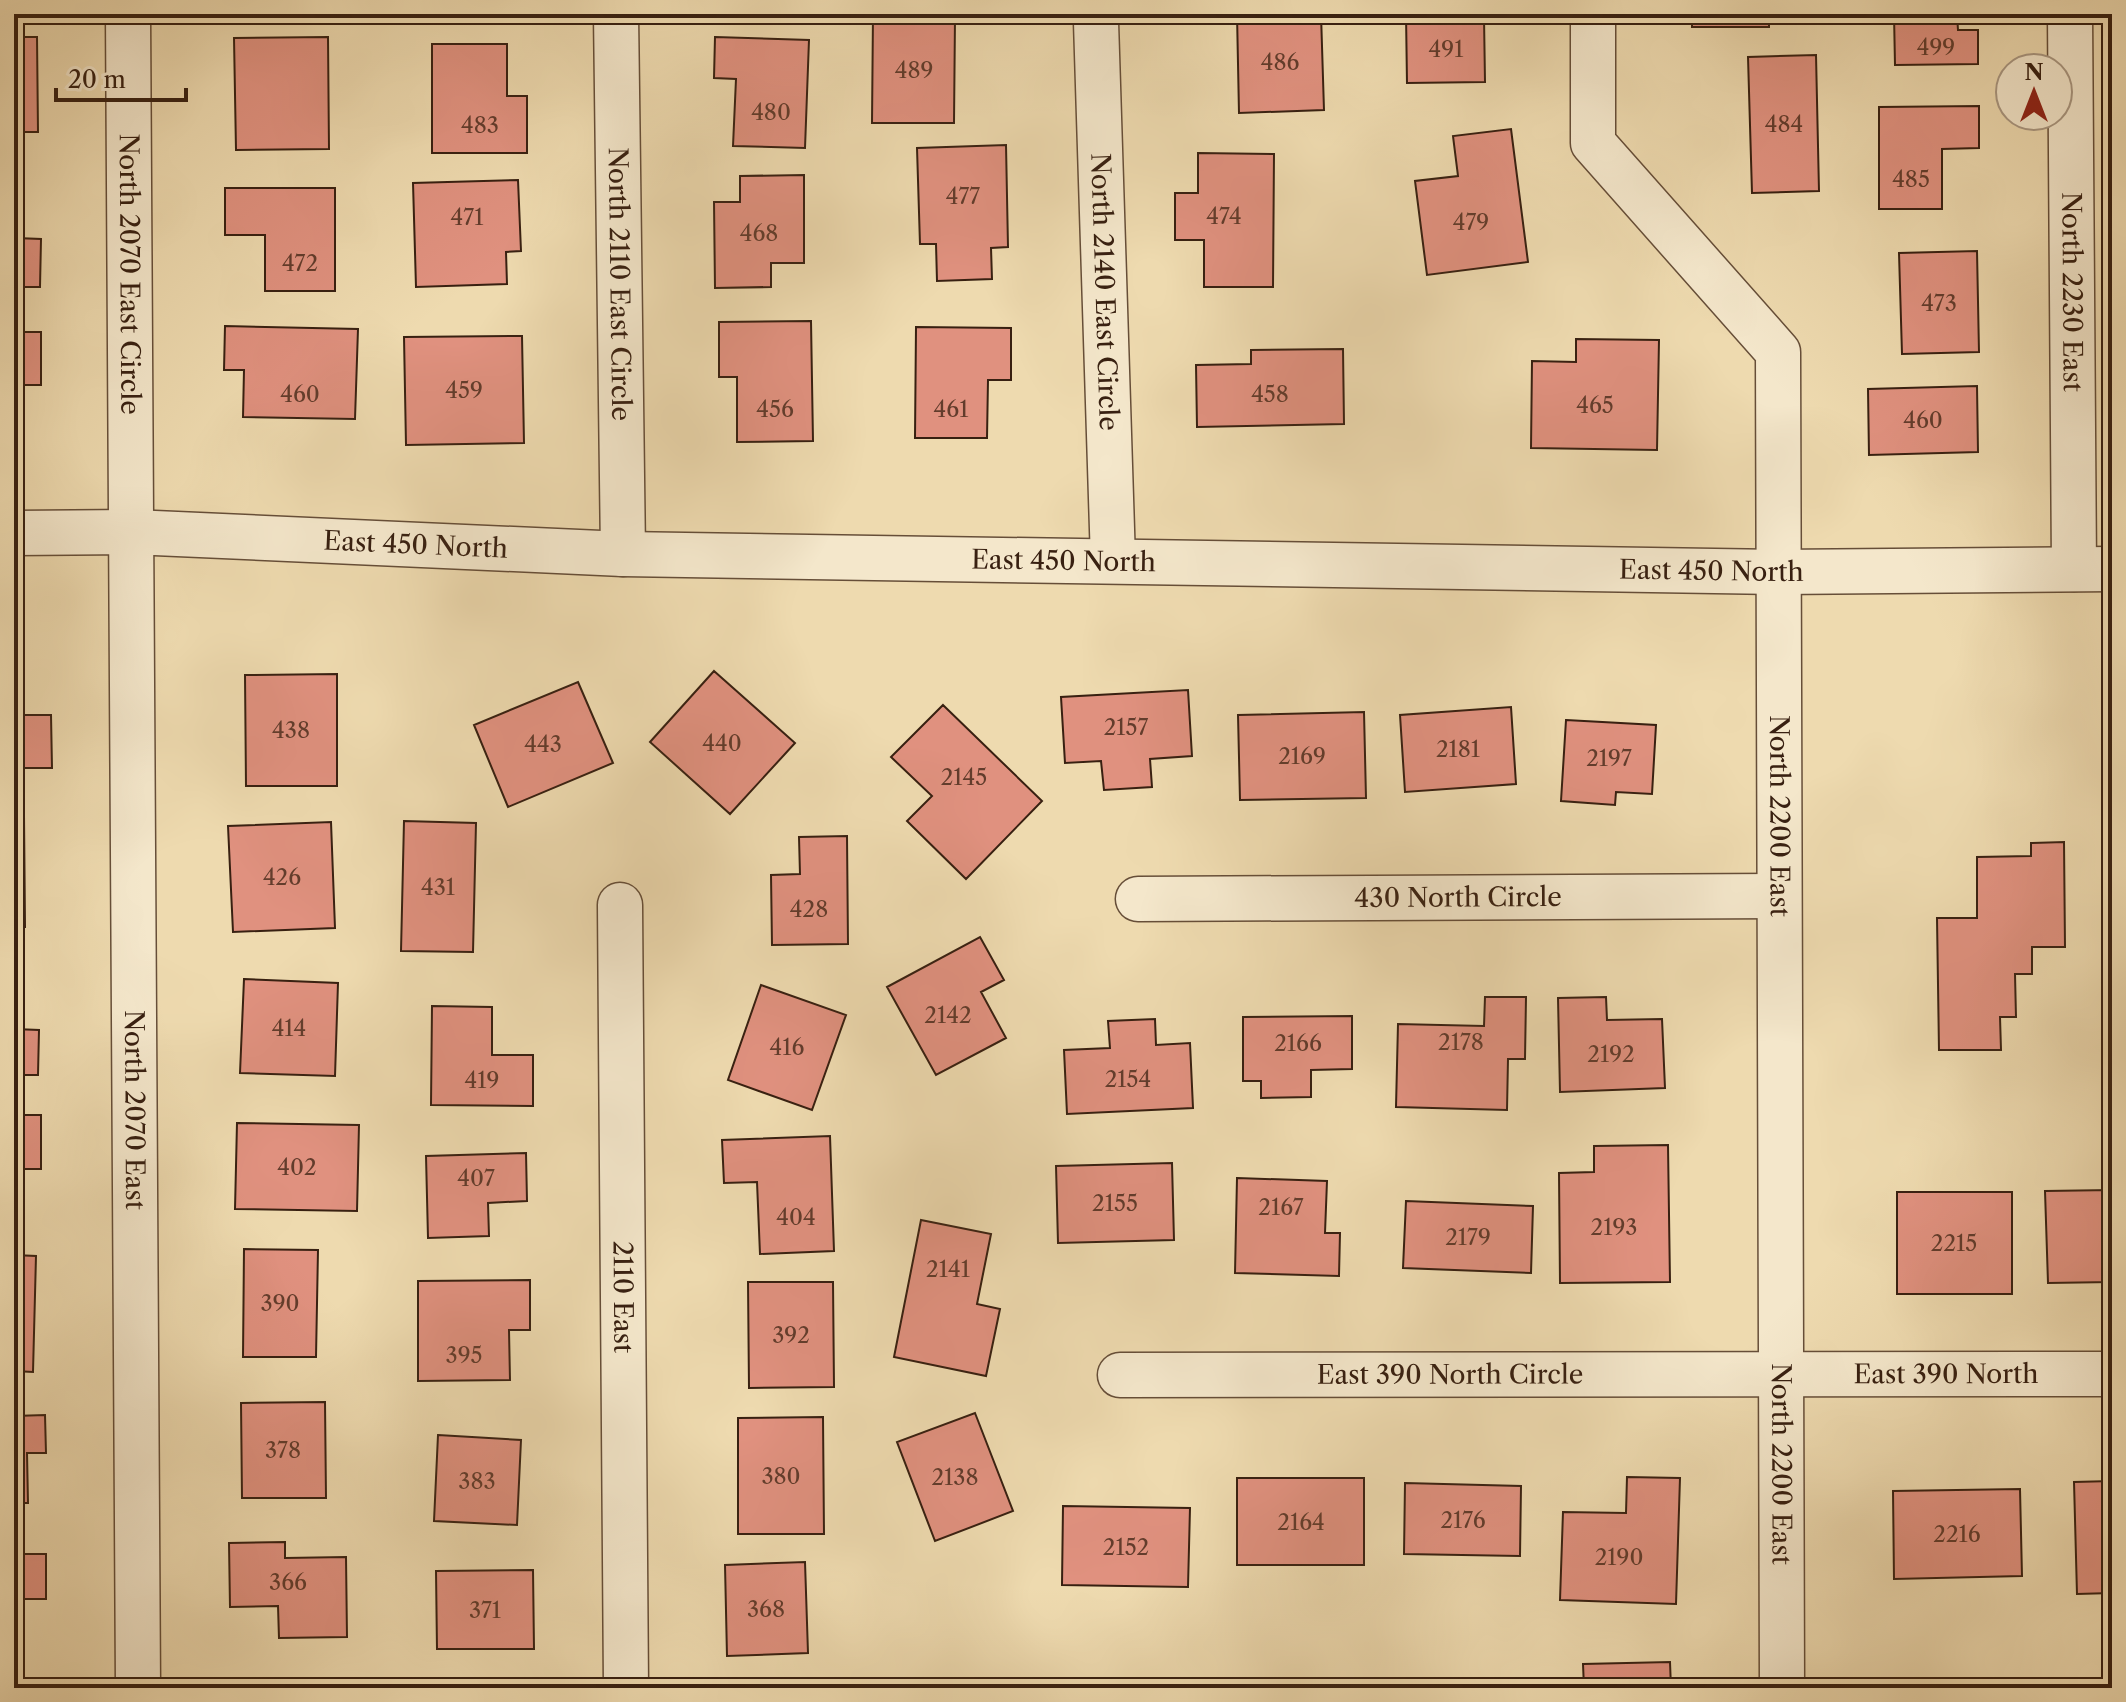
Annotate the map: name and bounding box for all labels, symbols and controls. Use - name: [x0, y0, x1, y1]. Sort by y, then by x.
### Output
- house number: 499: [1917, 34, 1955, 61]
- house number: 491: [1429, 36, 1463, 63]
- house number: 486: [1261, 49, 1299, 76]
- scale bar: [56, 52, 186, 102]
- north arrow: [1994, 52, 2074, 132]
- house number: 489: [895, 57, 933, 84]
- text: N: [2024, 59, 2044, 86]
- text: 20 m: [68, 65, 126, 94]
- house number: 480: [751, 99, 791, 126]
- house number: 484: [1765, 111, 1803, 138]
- house number: 483: [461, 112, 499, 139]
- street label: North 2070 East Circle: [113, 133, 146, 415]
- street label: North 2110 East Circle: [602, 147, 637, 421]
- street label: North 2140 East Circle: [1084, 152, 1125, 431]
- house number: 485: [1892, 166, 1930, 193]
- house number: 477: [946, 183, 980, 210]
- street label: North 2230 East: [2055, 192, 2089, 393]
- house number: 474: [1206, 203, 1242, 230]
- house number: 471: [451, 204, 483, 231]
- house number: 479: [1453, 209, 1489, 236]
- house number: 468: [740, 220, 778, 247]
- house number: 472: [282, 250, 318, 277]
- house number: 473: [1921, 290, 1957, 317]
- house number: 459: [445, 377, 483, 404]
- house number: 460: [280, 381, 320, 408]
- house number: 458: [1251, 381, 1289, 408]
- house number: 465: [1576, 392, 1614, 419]
- house number: 456: [756, 396, 794, 423]
- house number: 461: [934, 396, 968, 423]
- house number: 460: [1903, 407, 1943, 434]
- street label: East 450 North: [323, 525, 509, 565]
- street label: East 450 North: [971, 543, 1156, 578]
- street label: East 450 North: [1619, 554, 1804, 588]
- house number: 2157: [1104, 714, 1149, 741]
- street label: North 2200 East: [1763, 715, 1796, 918]
- house number: 438: [272, 717, 310, 744]
- house number: 440: [702, 730, 742, 757]
- house number: 443: [524, 731, 562, 758]
- house number: 2181: [1436, 736, 1480, 763]
- house number: 2169: [1278, 743, 1326, 770]
- house number: 2197: [1586, 745, 1632, 772]
- house number: 2145: [941, 764, 987, 791]
- house number: 426: [263, 864, 301, 891]
- house number: 431: [421, 874, 455, 901]
- street label: 430 North Circle: [1354, 881, 1562, 914]
- house number: 428: [790, 896, 828, 923]
- house number: 2142: [924, 1002, 972, 1029]
- street label: North 2070 East: [118, 1010, 151, 1211]
- house number: 414: [272, 1015, 306, 1042]
- house number: 2178: [1438, 1029, 1484, 1056]
- house number: 2166: [1274, 1030, 1322, 1057]
- house number: 416: [770, 1034, 805, 1061]
- house number: 2192: [1587, 1041, 1635, 1068]
- house number: 2154: [1105, 1066, 1151, 1093]
- house number: 419: [465, 1067, 499, 1094]
- house number: 402: [277, 1154, 317, 1181]
- house number: 407: [457, 1165, 495, 1192]
- house number: 2155: [1092, 1190, 1138, 1217]
- house number: 2167: [1258, 1194, 1304, 1221]
- house number: 404: [776, 1204, 816, 1231]
- house number: 2193: [1591, 1214, 1637, 1241]
- house number: 2179: [1445, 1224, 1491, 1251]
- house number: 2215: [1931, 1230, 1977, 1257]
- street label: 2110 East: [607, 1241, 639, 1354]
- house number: 2141: [926, 1256, 970, 1283]
- house number: 390: [261, 1290, 299, 1317]
- house number: 392: [772, 1322, 810, 1349]
- house number: 395: [446, 1342, 482, 1369]
- street label: East 390 North: [1853, 1358, 2039, 1390]
- street label: East 390 North Circle: [1317, 1359, 1583, 1391]
- street label: North 2200 East: [1765, 1363, 1798, 1566]
- house number: 378: [265, 1437, 301, 1464]
- house number: 380: [761, 1463, 801, 1490]
- house number: 2138: [931, 1464, 979, 1491]
- house number: 383: [458, 1468, 496, 1495]
- house number: 2176: [1440, 1507, 1486, 1534]
- house number: 2164: [1277, 1509, 1325, 1536]
- house number: 2216: [1933, 1521, 1981, 1548]
- house number: 2152: [1103, 1534, 1149, 1561]
- house number: 2190: [1595, 1544, 1643, 1571]
- house number: 366: [269, 1569, 307, 1596]
- house number: 368: [747, 1596, 785, 1623]
- house number: 371: [469, 1597, 501, 1624]

